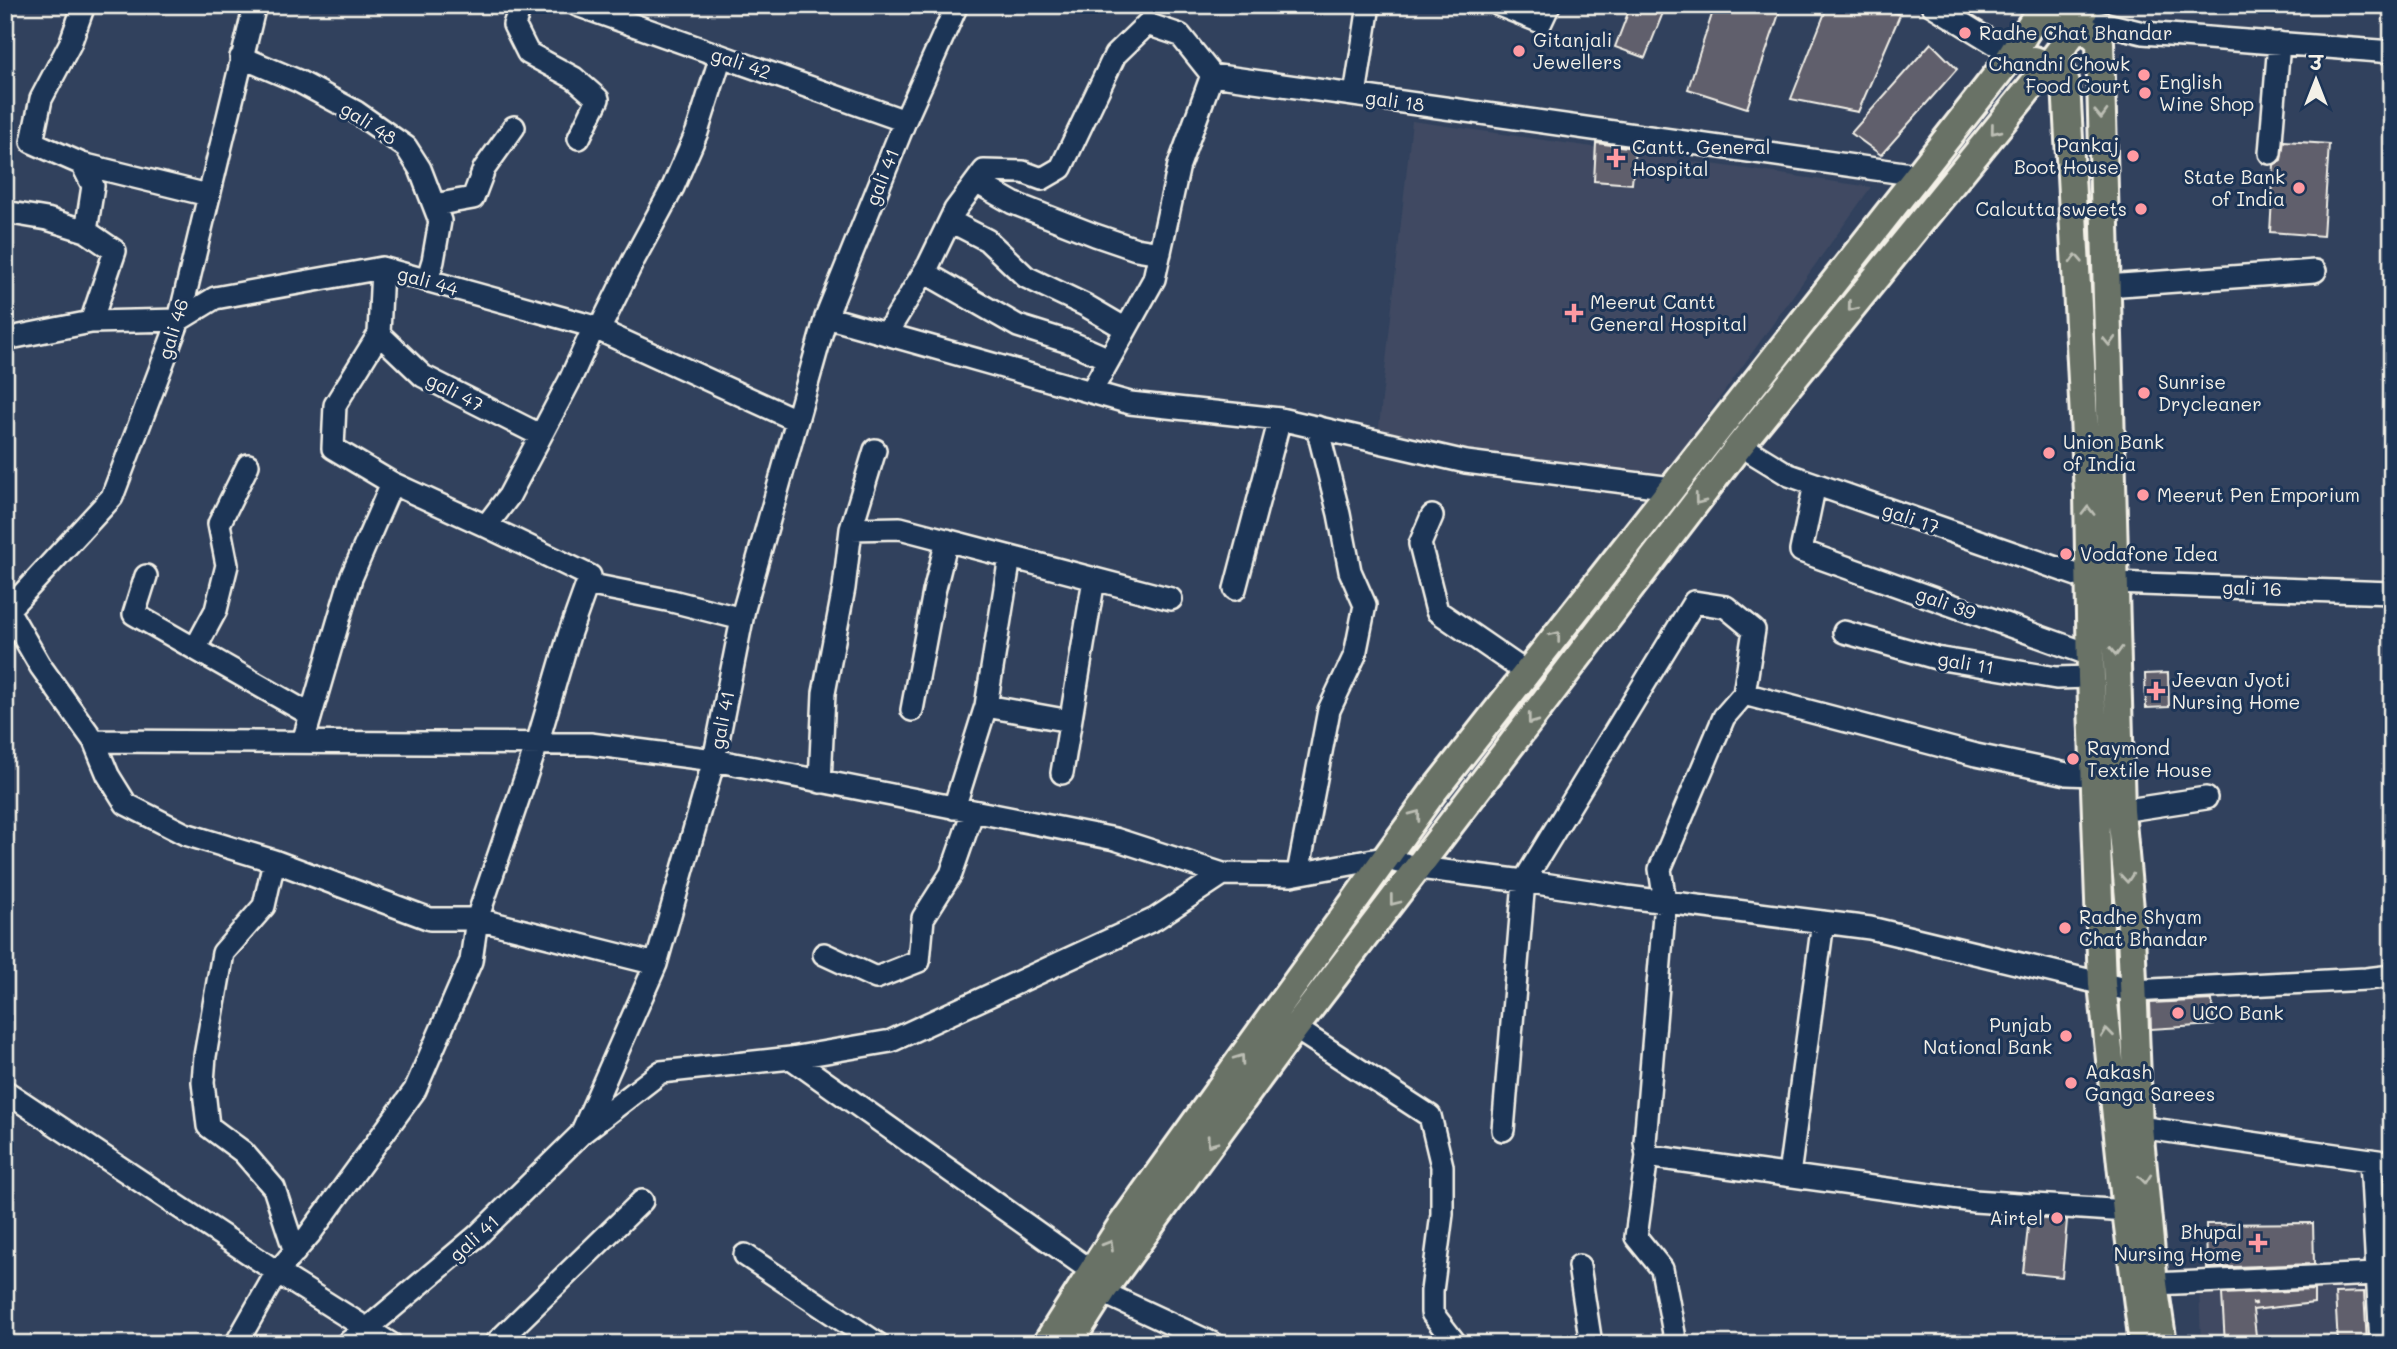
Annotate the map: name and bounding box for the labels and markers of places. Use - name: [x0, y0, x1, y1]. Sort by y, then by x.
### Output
- place label: Radhe Chat Bhandar: [1979, 20, 2172, 45]
- marker: Radhe Chat Bhandar: [1957, 25, 1973, 41]
- place label: Gitanjali Jewellers: [1533, 27, 1622, 74]
- marker: Gitanjali Jewellers: [1511, 43, 1527, 59]
- place label: Chandni Chowk Food Court: [1989, 51, 2130, 98]
- marker: Chandni Chowk Food Court: [2136, 67, 2152, 83]
- place label: English Wine Shop: [2159, 69, 2254, 116]
- marker: English Wine Shop: [2137, 85, 2153, 101]
- place label: Pankaj Boot House: [2014, 132, 2119, 179]
- place label: Cantt. General Hospital: [1632, 134, 1771, 181]
- marker: Cantt. General Hospital: [1606, 148, 1626, 168]
- marker: Pankaj Boot House: [2125, 148, 2141, 164]
- place label: State Bank of India: [2184, 164, 2285, 211]
- marker: State Bank of India: [2291, 180, 2307, 196]
- place label: Calcutta sweets: [1976, 196, 2127, 221]
- marker: Calcutta sweets: [2133, 201, 2149, 217]
- place label: Meerut Cantt General Hospital: [1590, 289, 1747, 336]
- marker: Meerut Cantt General Hospital: [1564, 303, 1584, 323]
- place label: Sunrise Drycleaner: [2158, 369, 2262, 416]
- marker: Sunrise Drycleaner: [2136, 385, 2152, 401]
- place label: Union Bank of India: [2063, 429, 2164, 476]
- marker: Union Bank of India: [2041, 445, 2057, 461]
- place label: Meerut Pen Emporium: [2157, 482, 2360, 507]
- marker: Meerut Pen Emporium: [2135, 487, 2151, 503]
- place label: Vodafone Idea: [2080, 541, 2218, 566]
- marker: Vodafone Idea: [2058, 546, 2074, 562]
- place label: Jeevan Jyoti Nursing Home: [2172, 667, 2300, 714]
- marker: Jeevan Jyoti Nursing Home: [2146, 681, 2166, 701]
- place label: Raymond Textile House: [2087, 735, 2212, 782]
- marker: Raymond Textile House: [2065, 751, 2081, 767]
- place label: Radhe Shyam Chat Bhandar: [2079, 904, 2208, 951]
- marker: Radhe Shyam Chat Bhandar: [2057, 920, 2073, 936]
- place label: UCO Bank: [2192, 1000, 2284, 1025]
- marker: UCO Bank: [2170, 1005, 2186, 1021]
- place label: Punjab National Bank: [1923, 1012, 2052, 1059]
- marker: Punjab National Bank: [2058, 1028, 2074, 1044]
- place label: Aakash Ganga Sarees: [2085, 1059, 2215, 1106]
- marker: Aakash Ganga Sarees: [2063, 1075, 2079, 1091]
- place label: Airtel: [1990, 1205, 2043, 1230]
- marker: Airtel: [2049, 1210, 2065, 1226]
- place label: Bhupal Nursing Home: [2114, 1219, 2242, 1266]
- marker: Bhupal Nursing Home: [2248, 1233, 2268, 1253]

